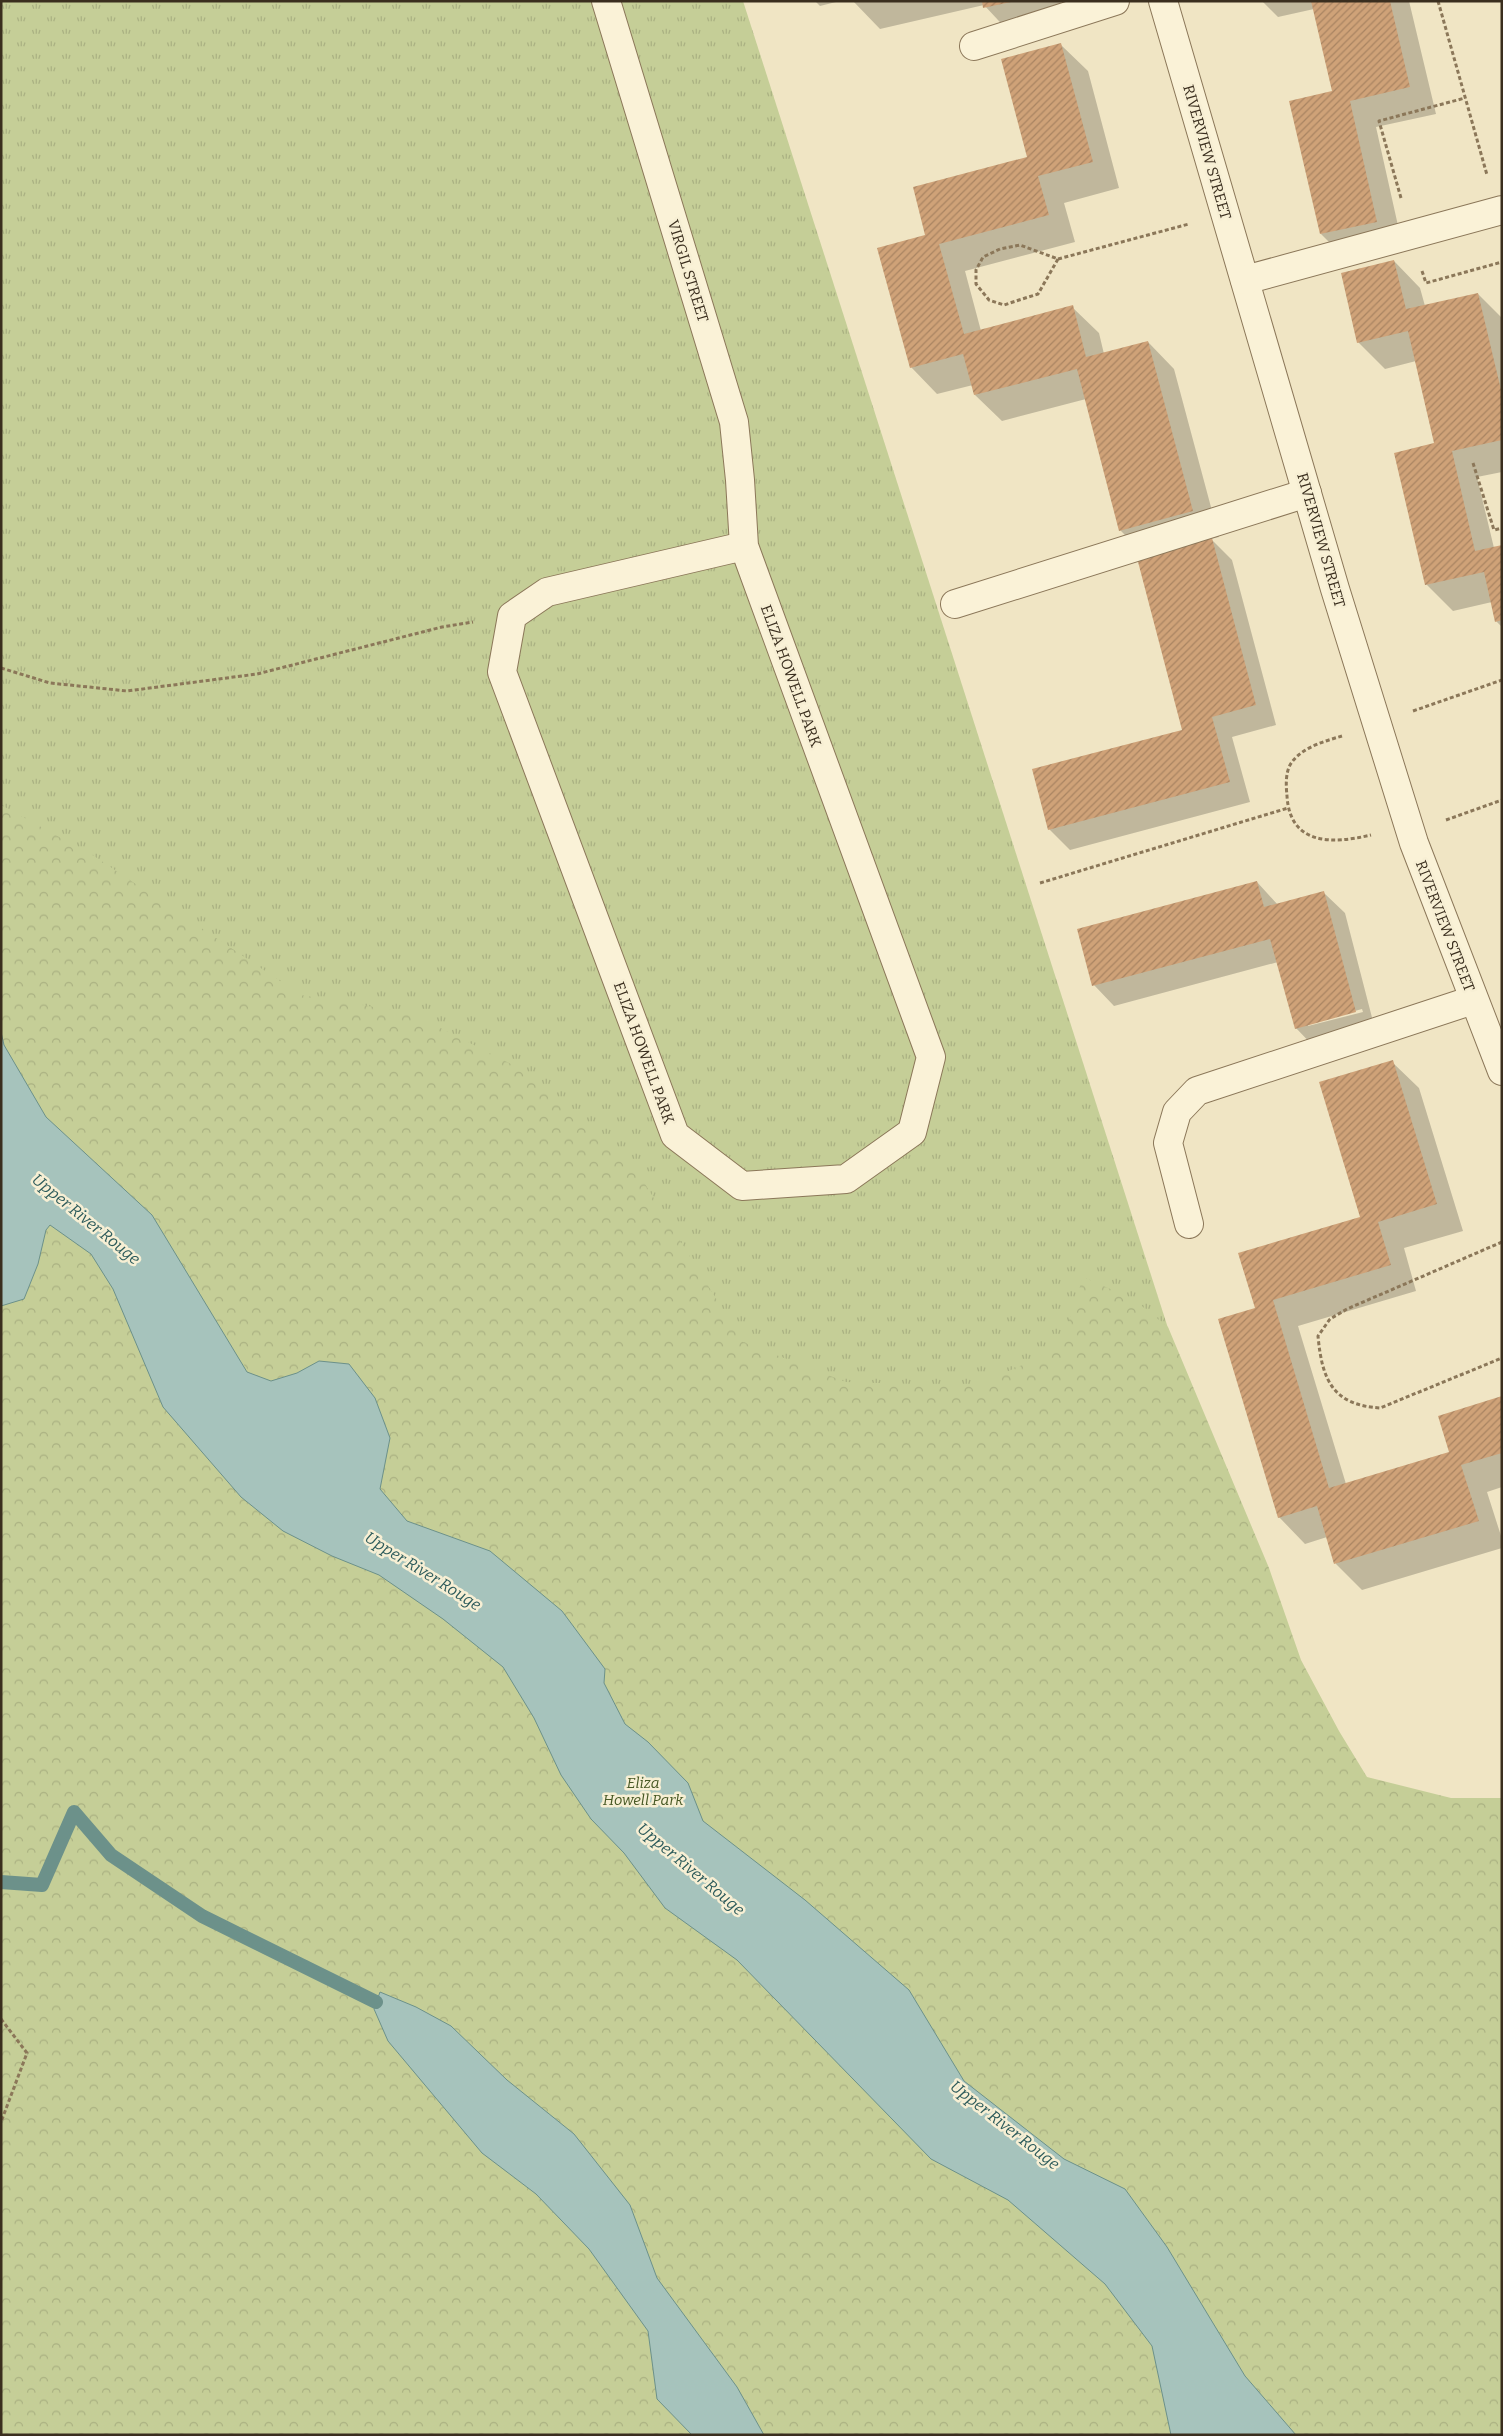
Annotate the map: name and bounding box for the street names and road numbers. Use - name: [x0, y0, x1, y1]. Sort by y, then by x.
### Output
- street label: RIVERVIEW STREET: [1179, 83, 1235, 222]
- street label: VIRGIL STREET: [664, 218, 712, 325]
- street label: RIVERVIEW STREET: [1293, 471, 1349, 610]
- street label: ELIZA HOWELL PARK: [757, 602, 825, 750]
- street label: RIVERVIEW STREET: [1412, 858, 1478, 994]
- street label: ELIZA HOWELL PARK: [610, 979, 678, 1127]

